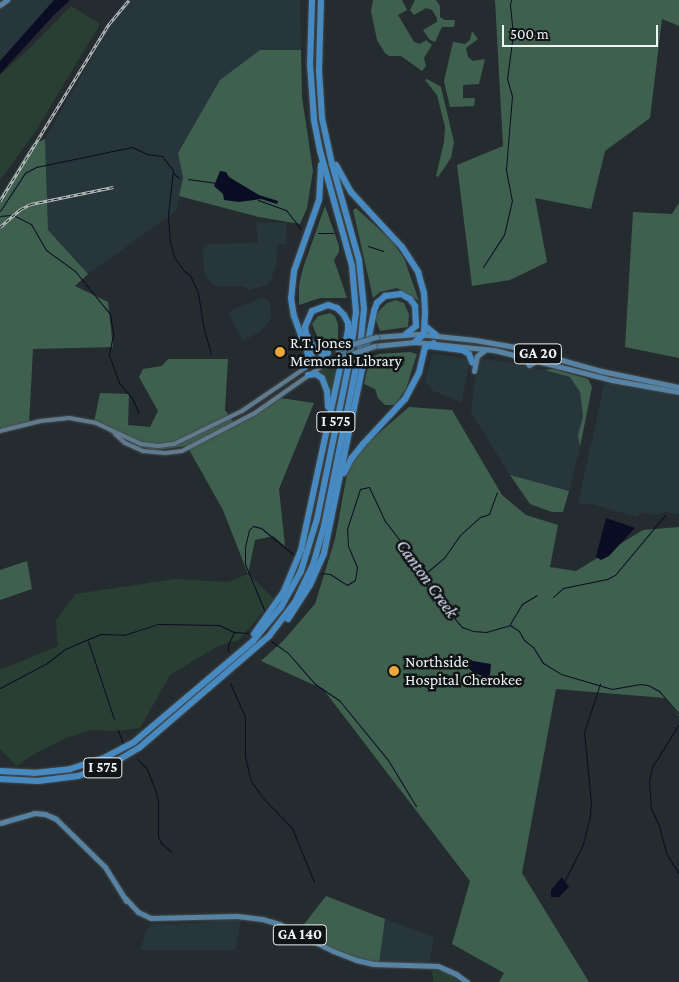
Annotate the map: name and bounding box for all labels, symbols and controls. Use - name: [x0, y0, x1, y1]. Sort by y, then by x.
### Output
- scale bar: [504, 15, 660, 47]
- text: 500 m: [510, 26, 549, 42]
- place label: R.T. Jones Memorial Library: [290, 333, 402, 371]
- road number: GA 20: [513, 342, 563, 366]
- marker: R.T. Jones Memorial Library: [274, 346, 286, 358]
- road number: I 575: [316, 410, 356, 434]
- water label: Canton Creek: [391, 536, 463, 622]
- place label: Northside Hospital Cherokee: [405, 652, 522, 690]
- marker: Northside Hospital Cherokee: [387, 664, 401, 678]
- road number: I 575: [83, 756, 123, 780]
- road number: GA 140: [272, 922, 328, 948]

